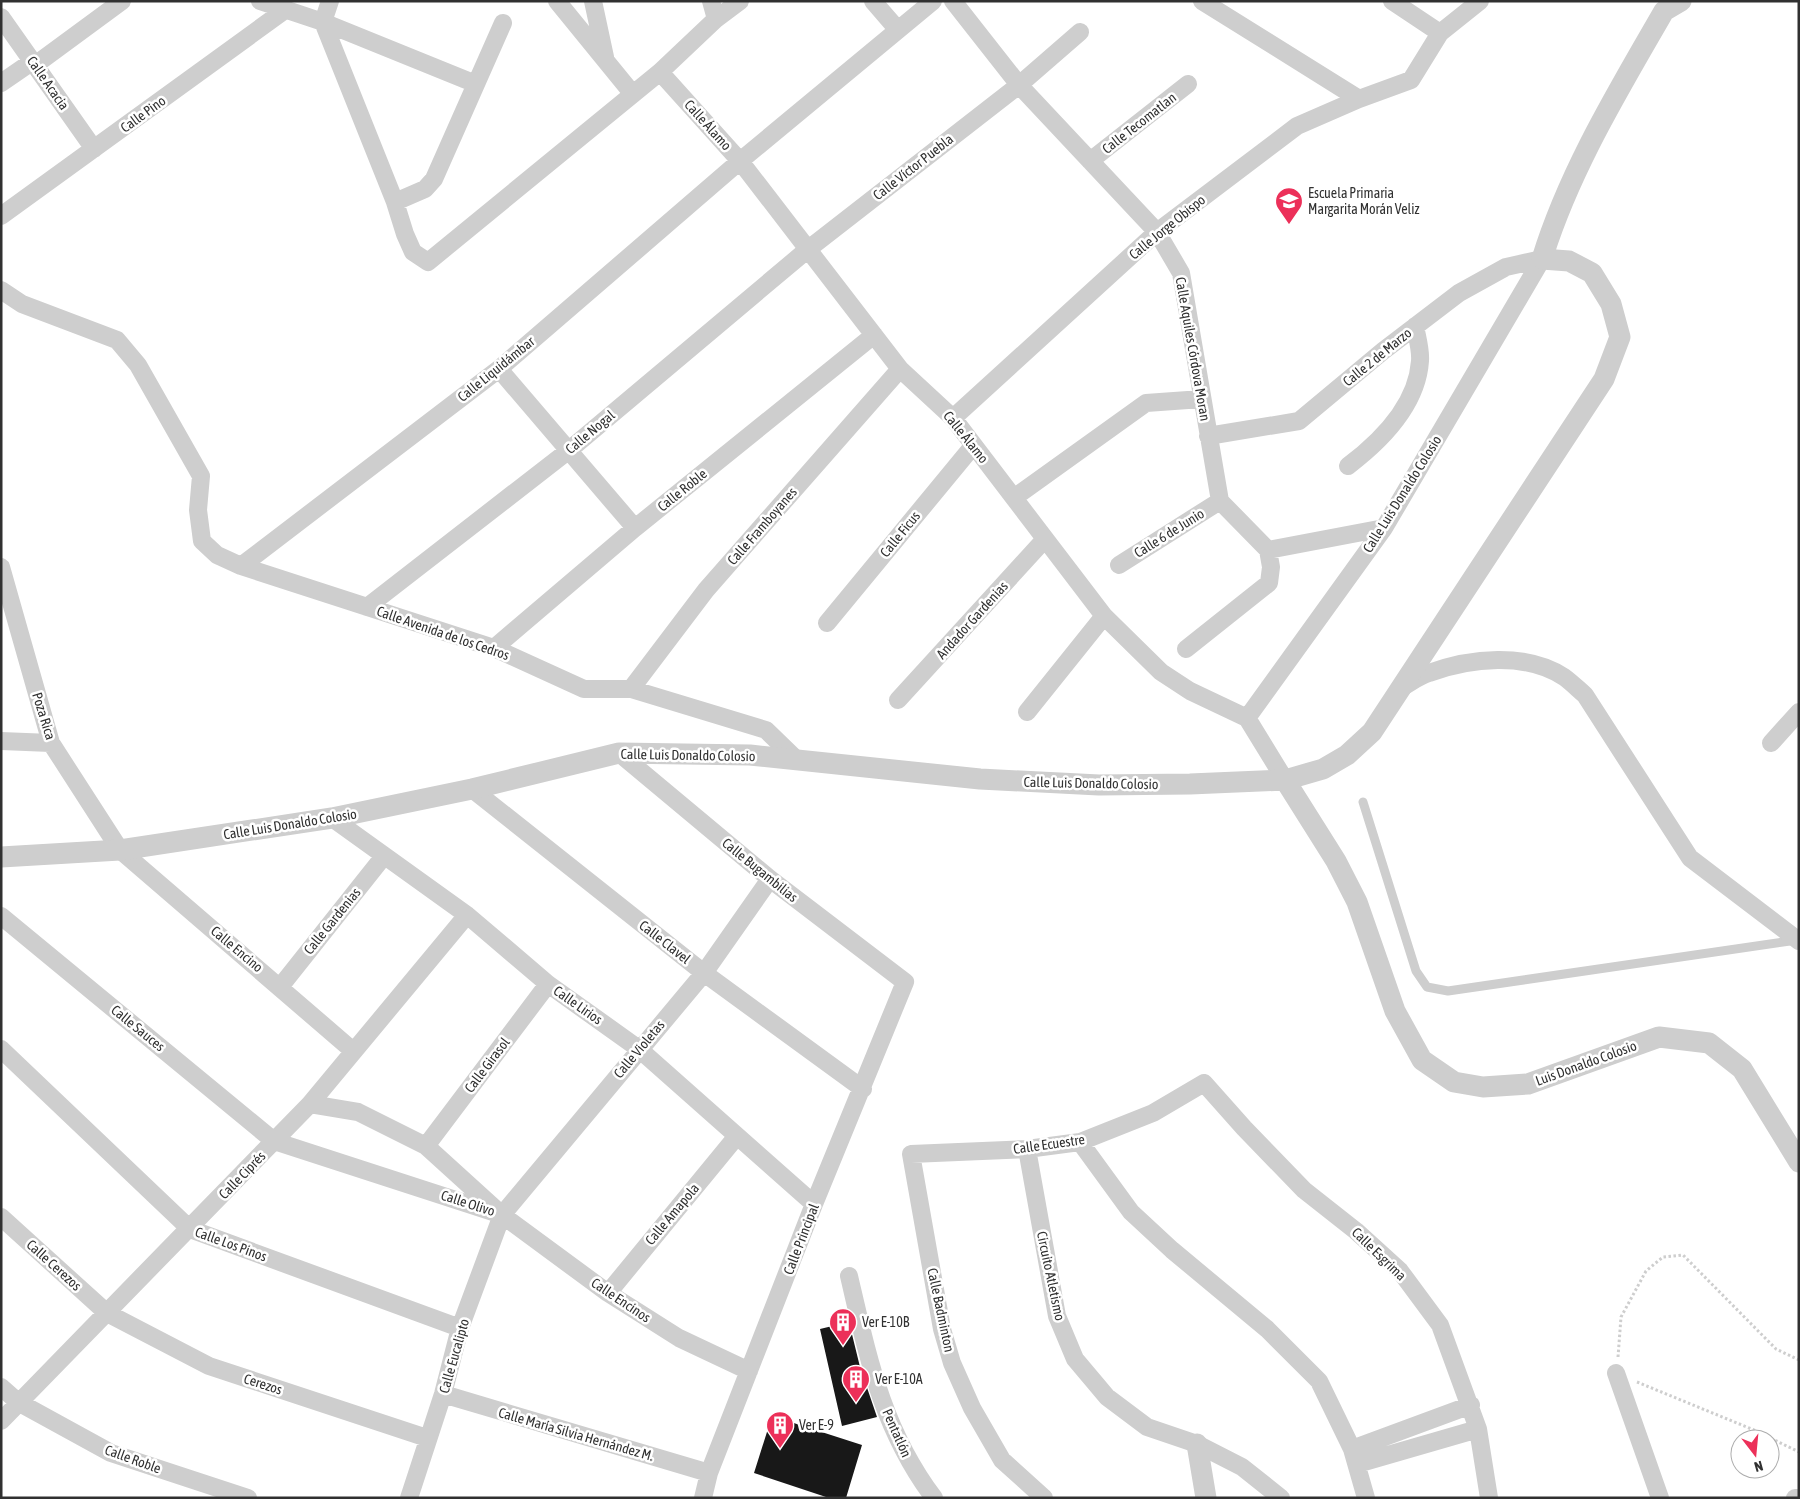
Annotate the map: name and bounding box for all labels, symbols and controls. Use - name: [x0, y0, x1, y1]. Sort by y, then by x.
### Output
- street label: Calle Acacia: [24, 53, 72, 113]
- street label: Calle Tecomatlan: [1099, 89, 1179, 157]
- street label: Calle Pino: [117, 92, 169, 136]
- street label: Calle Álamo: [681, 97, 735, 153]
- street label: Calle Víctor Puebla: [870, 131, 956, 203]
- place label: Escuela Primaria Margarita Morán Veliz: [1308, 185, 1419, 217]
- school or university icon: Escuela Primaria Margarita Morán Veliz: [1274, 186, 1304, 225]
- street label: Calle Jorge Obispo: [1126, 191, 1208, 263]
- street label: Calle Aquiles Córdova Moran: [1172, 276, 1214, 422]
- street label: Calle 2 de Marzo: [1340, 325, 1414, 389]
- street label: Calle Liquidámbar: [454, 333, 538, 405]
- street label: Calle Nogal: [562, 407, 618, 457]
- street label: Calle Álamo: [940, 408, 992, 466]
- street label: Calle Luis Donaldo Colosio: [1359, 433, 1445, 555]
- street label: Calle Roble: [654, 465, 710, 515]
- street label: Calle Framboyanes: [724, 484, 800, 568]
- street label: Calle 6 de Junio: [1131, 505, 1207, 561]
- street label: Calle Ficus: [877, 508, 923, 560]
- street label: Andador Gardenias: [933, 578, 1011, 662]
- street label: Calle Avenida de los Cedros: [375, 603, 511, 663]
- street label: Poza Rica: [29, 690, 59, 742]
- street label: Calle Luis Donaldo Colosio: [620, 746, 756, 764]
- street label: Calle Luis Donaldo Colosio: [1023, 774, 1159, 792]
- street label: Calle Luis Donaldo Colosio: [222, 806, 358, 842]
- street label: Calle Bugambilias: [719, 835, 801, 905]
- street label: Calle Gardenias: [300, 884, 364, 957]
- street label: Calle Clavel: [636, 917, 694, 967]
- street label: Calle Encino: [208, 923, 266, 975]
- street label: Calle Lirios: [551, 982, 606, 1028]
- street label: Calle Sauces: [108, 1002, 168, 1054]
- street label: Calle Violetas: [610, 1017, 668, 1081]
- street label: Calle Girasol: [461, 1034, 513, 1096]
- street label: Luis Donaldo Colosio: [1533, 1037, 1639, 1089]
- street label: Calle Ecuestre: [1012, 1131, 1086, 1157]
- street label: Calle Ciprés: [215, 1148, 269, 1202]
- street label: Calle Amapola: [642, 1180, 702, 1248]
- street label: Calle Olivo: [439, 1187, 497, 1219]
- street label: Calle Principal: [780, 1201, 822, 1277]
- street label: Calle Los Pinos: [193, 1224, 269, 1264]
- street label: Calle Esgrima: [1349, 1224, 1409, 1284]
- street label: Circuito Atletismo: [1034, 1230, 1068, 1322]
- street label: Calle Cerezos: [23, 1236, 85, 1294]
- street label: Calle Badminton: [924, 1267, 958, 1353]
- street label: Calle Encinos: [588, 1274, 654, 1326]
- building icon: Ver E-10B: [828, 1307, 858, 1346]
- place label: Ver E-10B: [862, 1314, 910, 1330]
- street label: Calle Eucalipto: [436, 1317, 472, 1395]
- building icon: Ver E-10A: [841, 1364, 871, 1403]
- street label: Cerezos: [242, 1370, 284, 1398]
- place label: Ver E-10A: [875, 1371, 923, 1387]
- street label: Calle María Silvia Hernández M.: [497, 1404, 655, 1464]
- street label: Pentatlón: [879, 1406, 915, 1460]
- building icon: Ver E-9: [765, 1410, 795, 1449]
- place label: Ver E-9: [799, 1417, 834, 1433]
- north arrow: [1730, 1429, 1780, 1479]
- street label: Calle Roble: [103, 1441, 163, 1477]
- text: N: [1752, 1458, 1765, 1475]

